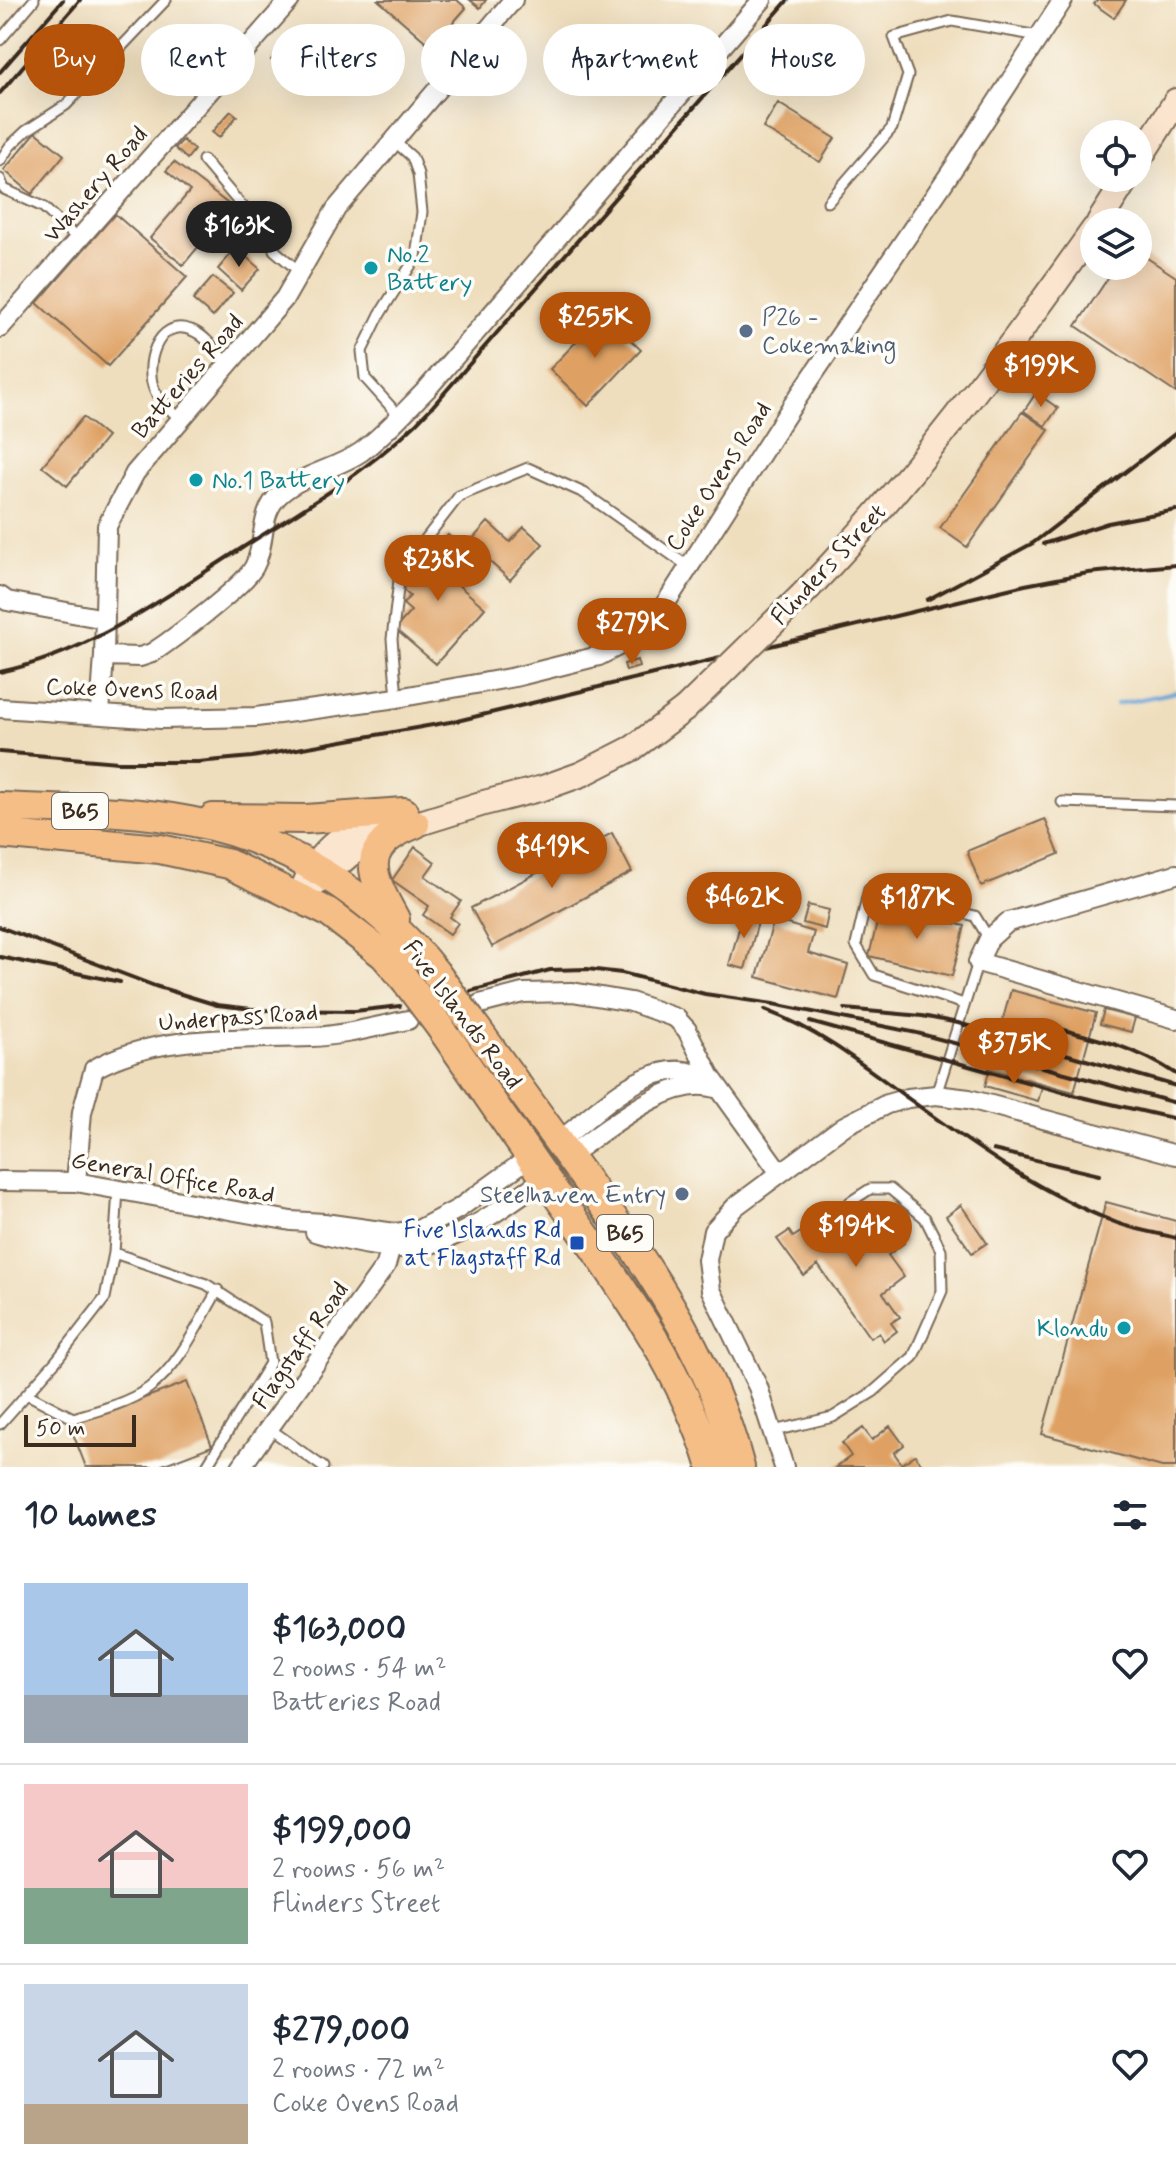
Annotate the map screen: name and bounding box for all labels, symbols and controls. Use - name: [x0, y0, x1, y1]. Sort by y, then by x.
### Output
- chip: Buy: [24, 24, 125, 96]
- chip: Rent: [141, 24, 255, 96]
- chip: Filters: [271, 24, 405, 96]
- chip: New: [421, 24, 527, 96]
- chip: Apartment: [543, 24, 727, 96]
- chip: House: [743, 24, 865, 96]
- street label: Washery Road: [37, 120, 155, 250]
- map controls: [1080, 120, 1152, 280]
- button: locate: [1080, 120, 1152, 192]
- pin: $163K: [183, 201, 295, 269]
- button: layers: [1080, 208, 1152, 280]
- text: $163K: [204, 210, 274, 244]
- place label: No.2 Battery: [387, 240, 472, 299]
- marker: No.2 Battery: [362, 259, 380, 277]
- pin: $255K: [539, 292, 651, 360]
- text: $255K: [558, 301, 632, 335]
- place label: P26 - Cokemaking: [762, 303, 896, 364]
- street label: Batteries Road: [125, 308, 251, 446]
- marker: P26 - Cokemaking: [737, 322, 755, 340]
- pin: $199K: [985, 341, 1097, 409]
- text: $199K: [1004, 350, 1078, 384]
- street label: Coke Ovens Road: [659, 396, 779, 558]
- place label: No.1 Battery: [212, 466, 345, 497]
- marker: No.1 Battery: [187, 471, 205, 489]
- street label: Flinders Street: [765, 498, 893, 632]
- pin: $238K: [382, 535, 494, 603]
- text: $238K: [402, 544, 474, 578]
- pin: $279K: [576, 598, 688, 666]
- text: $279K: [595, 607, 669, 641]
- street label: Coke Ovens Road: [45, 672, 219, 709]
- road number: B65: [52, 793, 108, 829]
- pin: $419K: [496, 822, 608, 890]
- text: $419K: [515, 831, 589, 865]
- pin: $462K: [688, 872, 800, 940]
- pin: $187K: [861, 873, 973, 941]
- text: $462K: [705, 881, 783, 915]
- text: $187K: [880, 882, 954, 916]
- street label: Five Islands Road: [395, 934, 528, 1096]
- street label: Underpass Road: [157, 997, 319, 1040]
- pin: $375K: [958, 1018, 1070, 1086]
- text: $375K: [978, 1027, 1050, 1061]
- street label: General Office Road: [69, 1145, 277, 1212]
- place label: Steelhaven Entry: [480, 1180, 666, 1211]
- marker: Steelhaven Entry: [673, 1185, 691, 1203]
- pin: $194K: [800, 1201, 912, 1269]
- text: $194K: [818, 1210, 894, 1244]
- place label: Five Islands Rd at Flagstaff Rd: [404, 1215, 561, 1274]
- road number: B65: [597, 1215, 653, 1251]
- marker: Five Islands Rd at Flagstaff Rd: [568, 1234, 586, 1252]
- street label: Flagstaff Road: [246, 1276, 358, 1417]
- place label: Klondu: [1037, 1314, 1108, 1345]
- marker: Klondu: [1115, 1319, 1133, 1337]
- scale bar: [24, 1411, 136, 1447]
- text: 50 m: [36, 1415, 85, 1443]
- text: 10 homes: [24, 1493, 157, 1538]
- icon: filters: [1108, 1493, 1152, 1537]
- text: $163,000: [272, 1607, 406, 1652]
- icon: home: [88, 1615, 184, 1711]
- icon: heart: [1108, 1641, 1152, 1685]
- text: 2 rooms · 54 m²: [272, 1652, 447, 1686]
- text: Batteries Road: [272, 1686, 441, 1720]
- text: $199,000: [272, 1808, 412, 1853]
- icon: home: [88, 1816, 184, 1912]
- icon: heart: [1108, 1842, 1152, 1886]
- text: 2 rooms · 56 m²: [272, 1853, 445, 1887]
- text: Flinders Street: [272, 1887, 441, 1921]
- text: $279,000: [272, 2008, 410, 2053]
- icon: home: [88, 2016, 184, 2112]
- icon: heart: [1108, 2042, 1152, 2086]
- text: 2 rooms · 72 m²: [272, 2053, 445, 2087]
- text: Coke Ovens Road: [272, 2087, 459, 2121]

